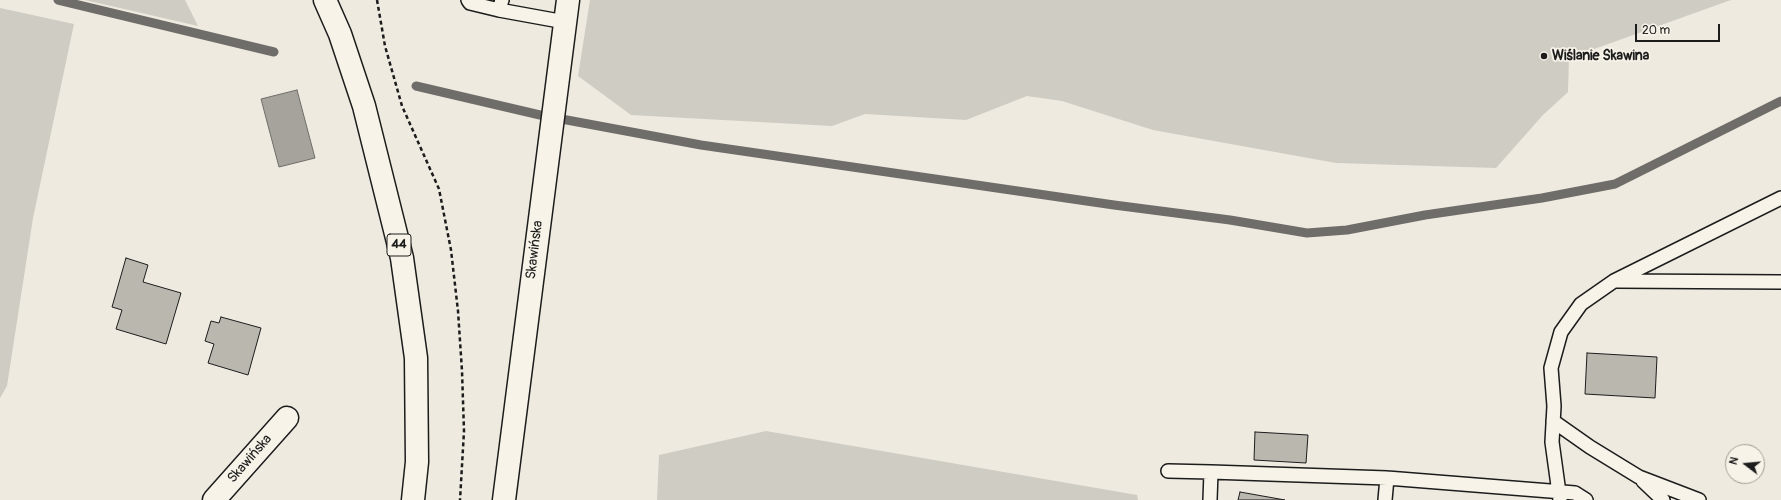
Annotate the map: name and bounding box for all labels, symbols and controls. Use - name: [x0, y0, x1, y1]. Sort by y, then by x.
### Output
- scale bar: [1637, 16, 1722, 42]
- text: 20 m: [1642, 23, 1670, 38]
- place label: Wiślanie Skawina: [1552, 48, 1649, 64]
- marker: Wiślanie Skawina: [1539, 51, 1549, 61]
- street label: Skawińska: [523, 220, 547, 280]
- road number: 44: [387, 234, 411, 256]
- street label: Skawińska: [224, 431, 276, 487]
- north arrow: [1725, 444, 1765, 484]
- text: N: [1727, 455, 1741, 466]

